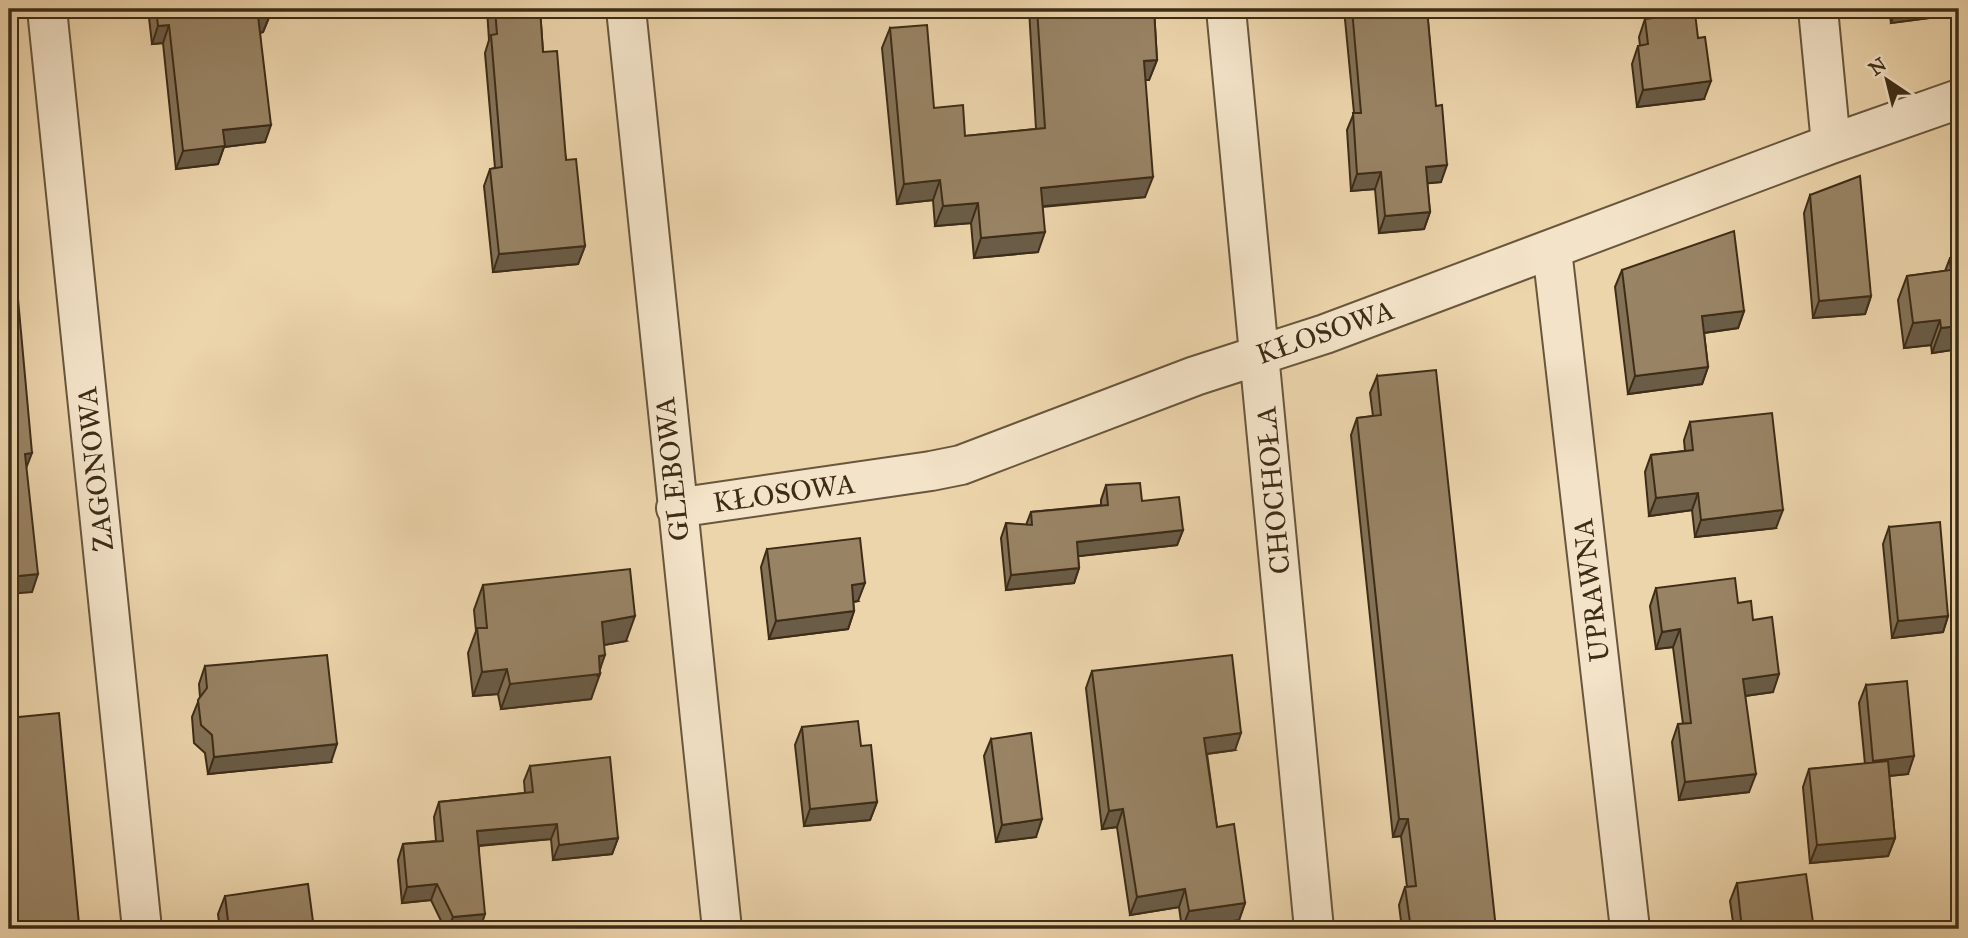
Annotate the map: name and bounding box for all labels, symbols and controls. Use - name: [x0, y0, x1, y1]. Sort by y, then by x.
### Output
- north arrow: [1853, 46, 1923, 116]
- text: N: [1864, 52, 1891, 81]
- street label: KŁOSOWA: [1252, 292, 1399, 372]
- street label: ZAGONOWA: [69, 385, 121, 553]
- street label: GLEBOWA: [647, 395, 697, 543]
- street label: CHOCHOŁA: [1248, 404, 1298, 576]
- street label: KŁOSOWA: [711, 466, 857, 520]
- street label: UPRAWNA: [1565, 516, 1617, 664]

